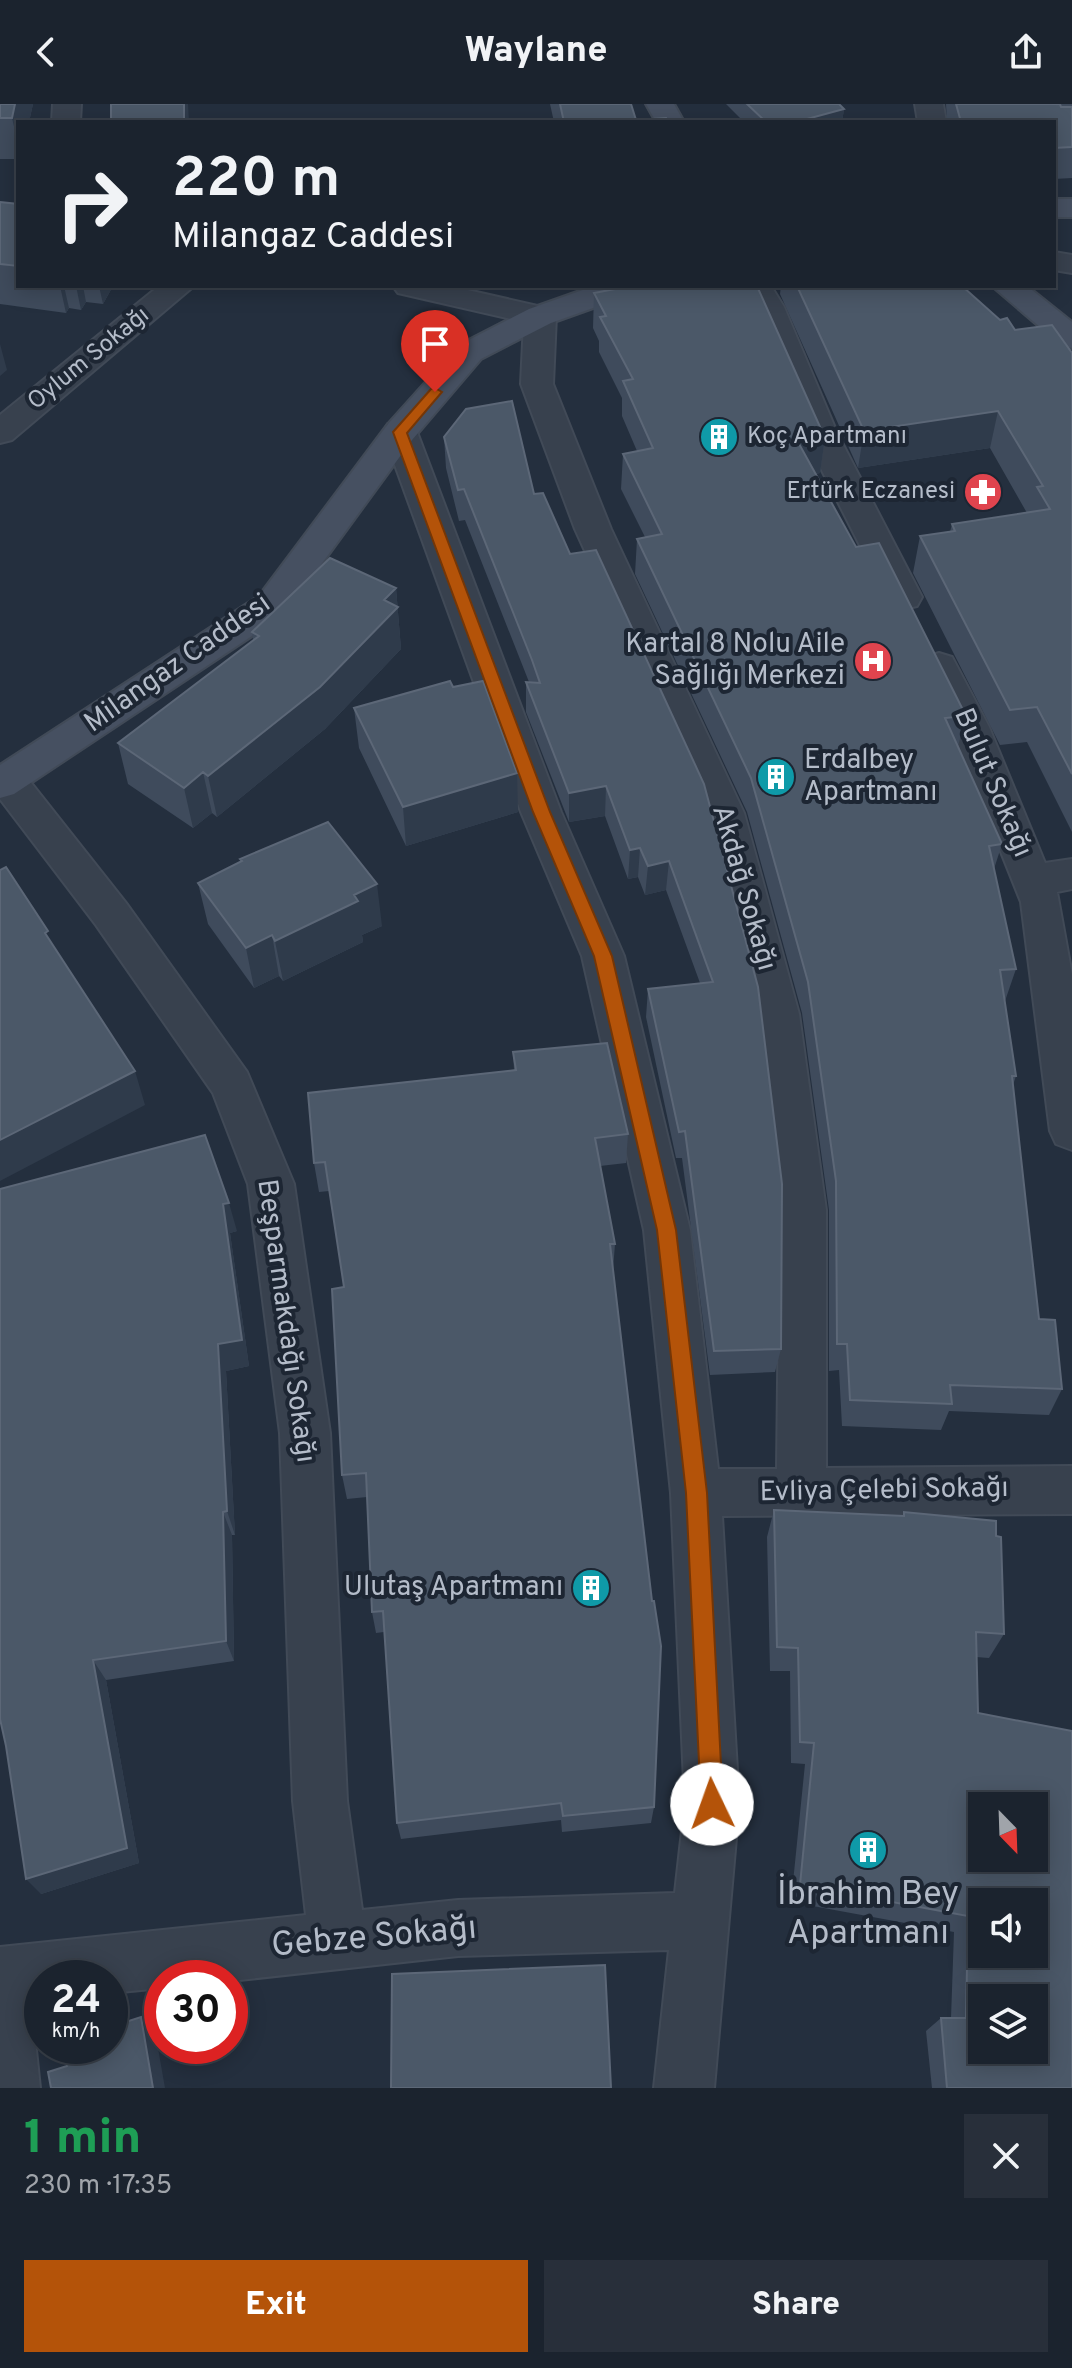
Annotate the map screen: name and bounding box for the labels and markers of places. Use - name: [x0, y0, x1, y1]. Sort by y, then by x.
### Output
- pin: [401, 310, 469, 392]
- building icon: Koç Apartmanı: [698, 416, 740, 458]
- place label: Koç Apartmanı: [747, 422, 907, 452]
- pharmacy icon: Ertürk Eczanesi: [962, 471, 1004, 513]
- place label: Ertürk Eczanesi: [787, 477, 955, 507]
- place label: Kartal 8 Nolu Aile Sağlığı Merkezi: [625, 627, 845, 695]
- hospital icon: Kartal 8 Nolu Aile Sağlığı Merkezi: [852, 640, 894, 682]
- place label: Erdalbey Apartmanı: [804, 743, 937, 811]
- building icon: Erdalbey Apartmanı: [755, 756, 797, 798]
- building icon: Ulutaş Apartmanı: [570, 1567, 612, 1609]
- place label: Ulutaş Apartmanı: [344, 1570, 563, 1606]
- building icon: İbrahim Bey Apartmanı: [847, 1829, 889, 1871]
- place label: İbrahim Bey Apartmanı: [777, 1873, 959, 1956]

